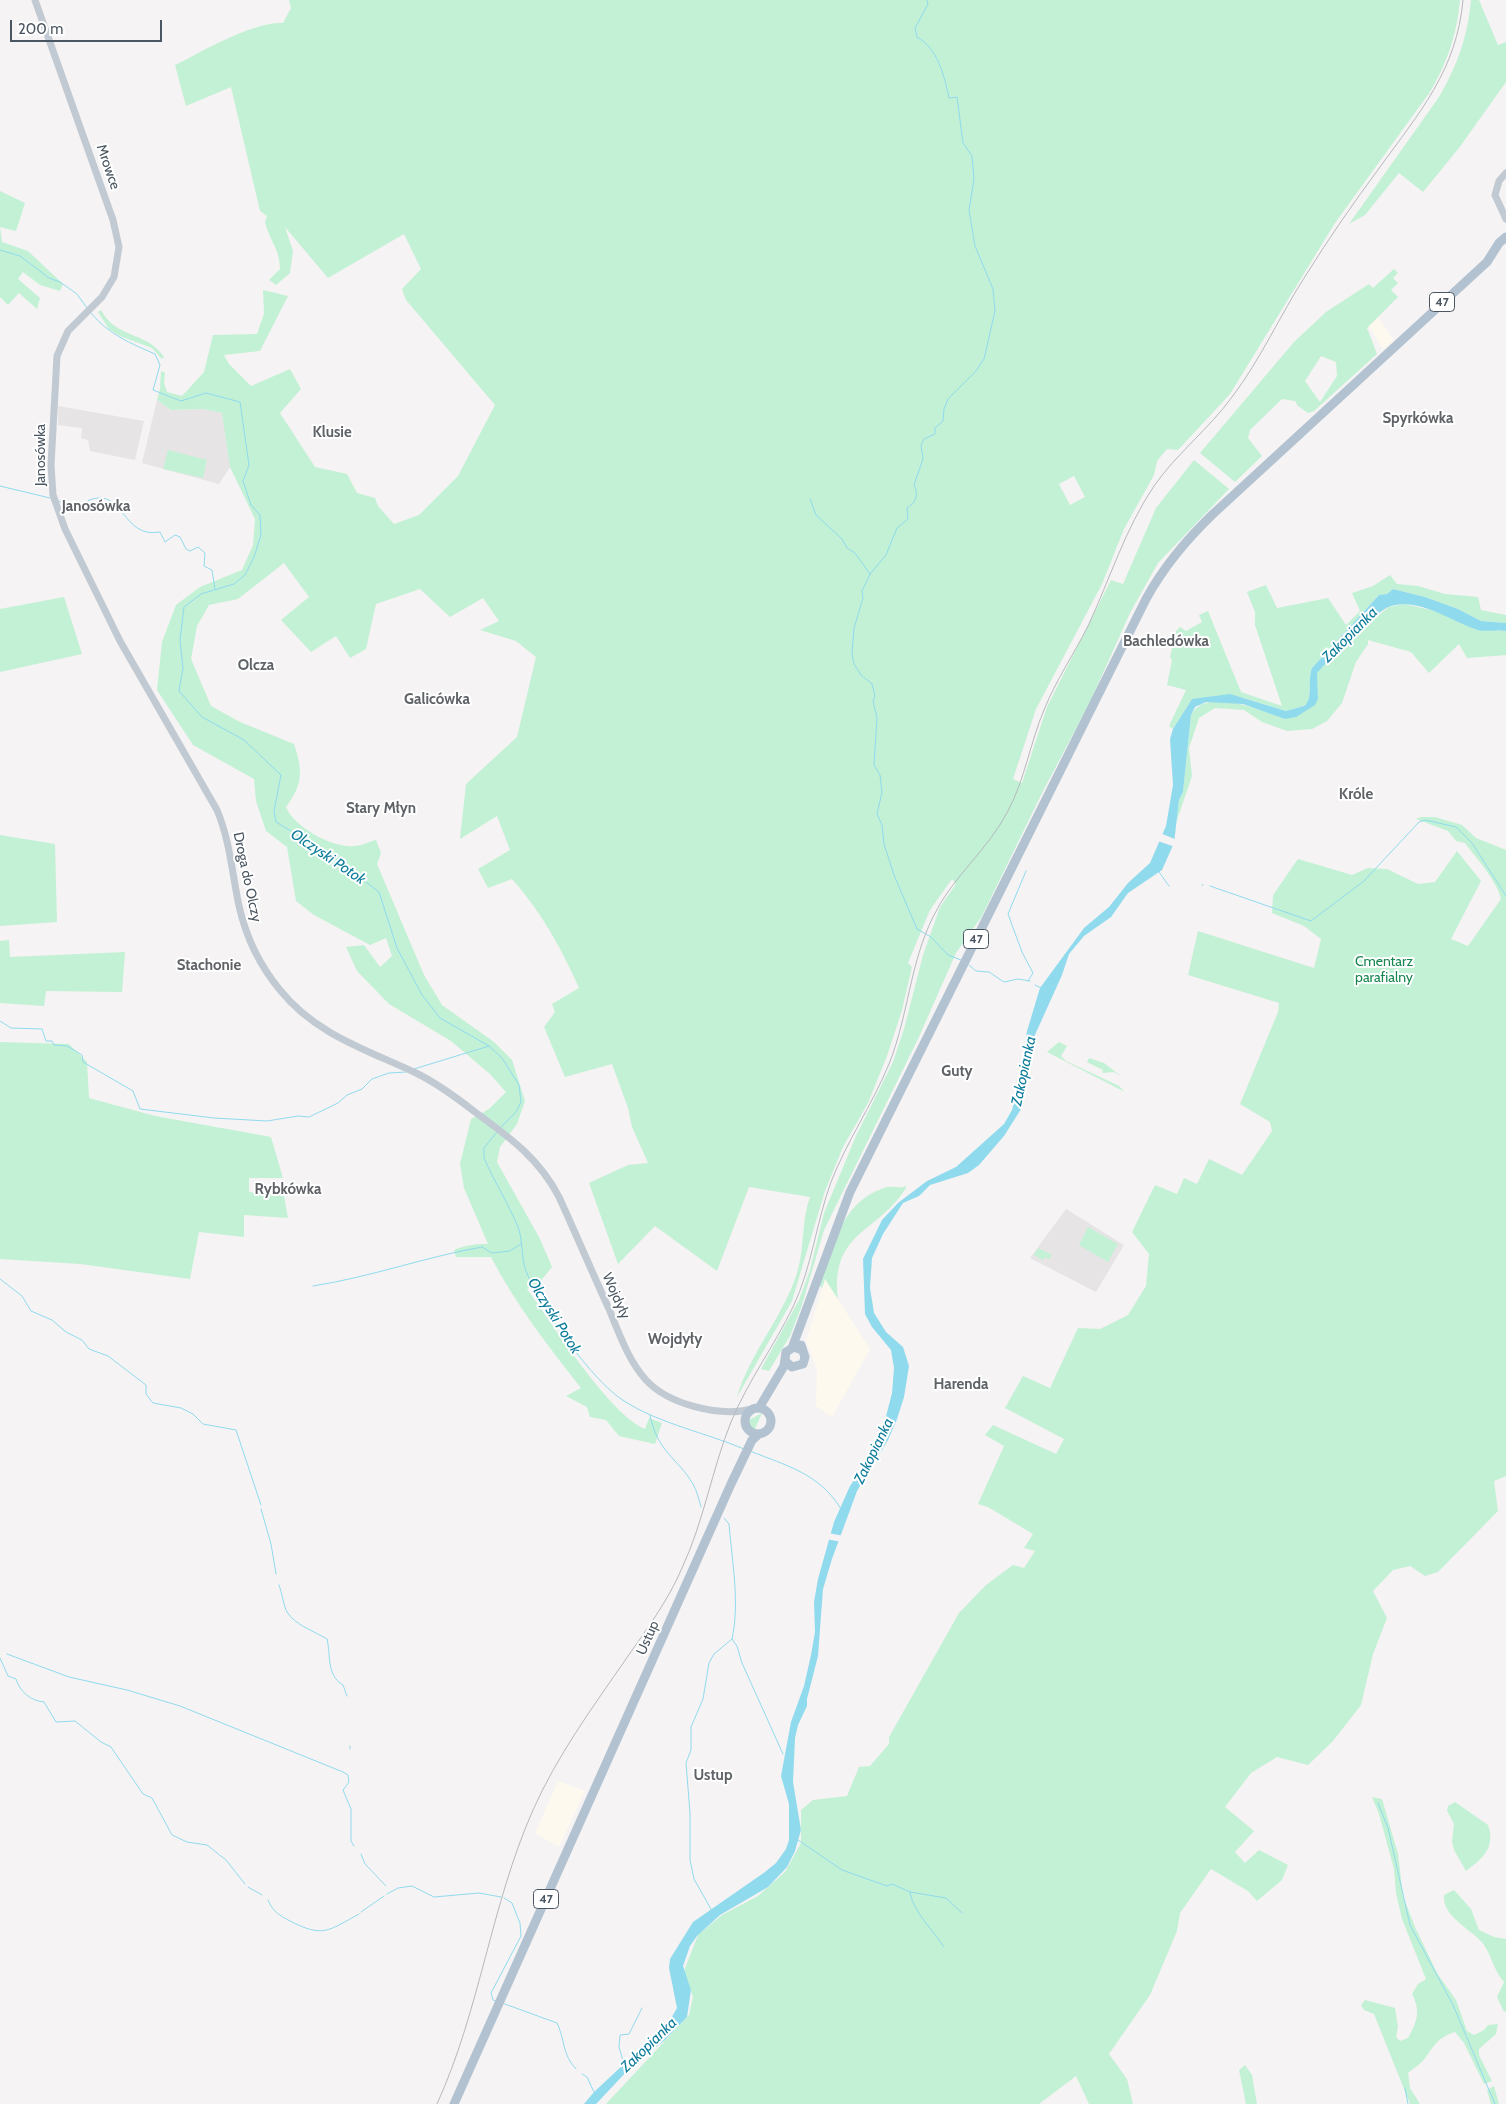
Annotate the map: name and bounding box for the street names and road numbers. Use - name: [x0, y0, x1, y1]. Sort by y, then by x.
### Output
- street label: Mrowce: [92, 142, 124, 192]
- road number: 47: [1430, 292, 1454, 312]
- street label: Janosówka: [33, 424, 49, 486]
- street label: Droga do Olczy: [229, 831, 265, 923]
- road number: 47: [964, 930, 988, 949]
- street label: Wojdyły: [598, 1270, 634, 1322]
- street label: Ustup: [633, 1618, 663, 1658]
- road number: 47: [534, 1890, 558, 1908]

